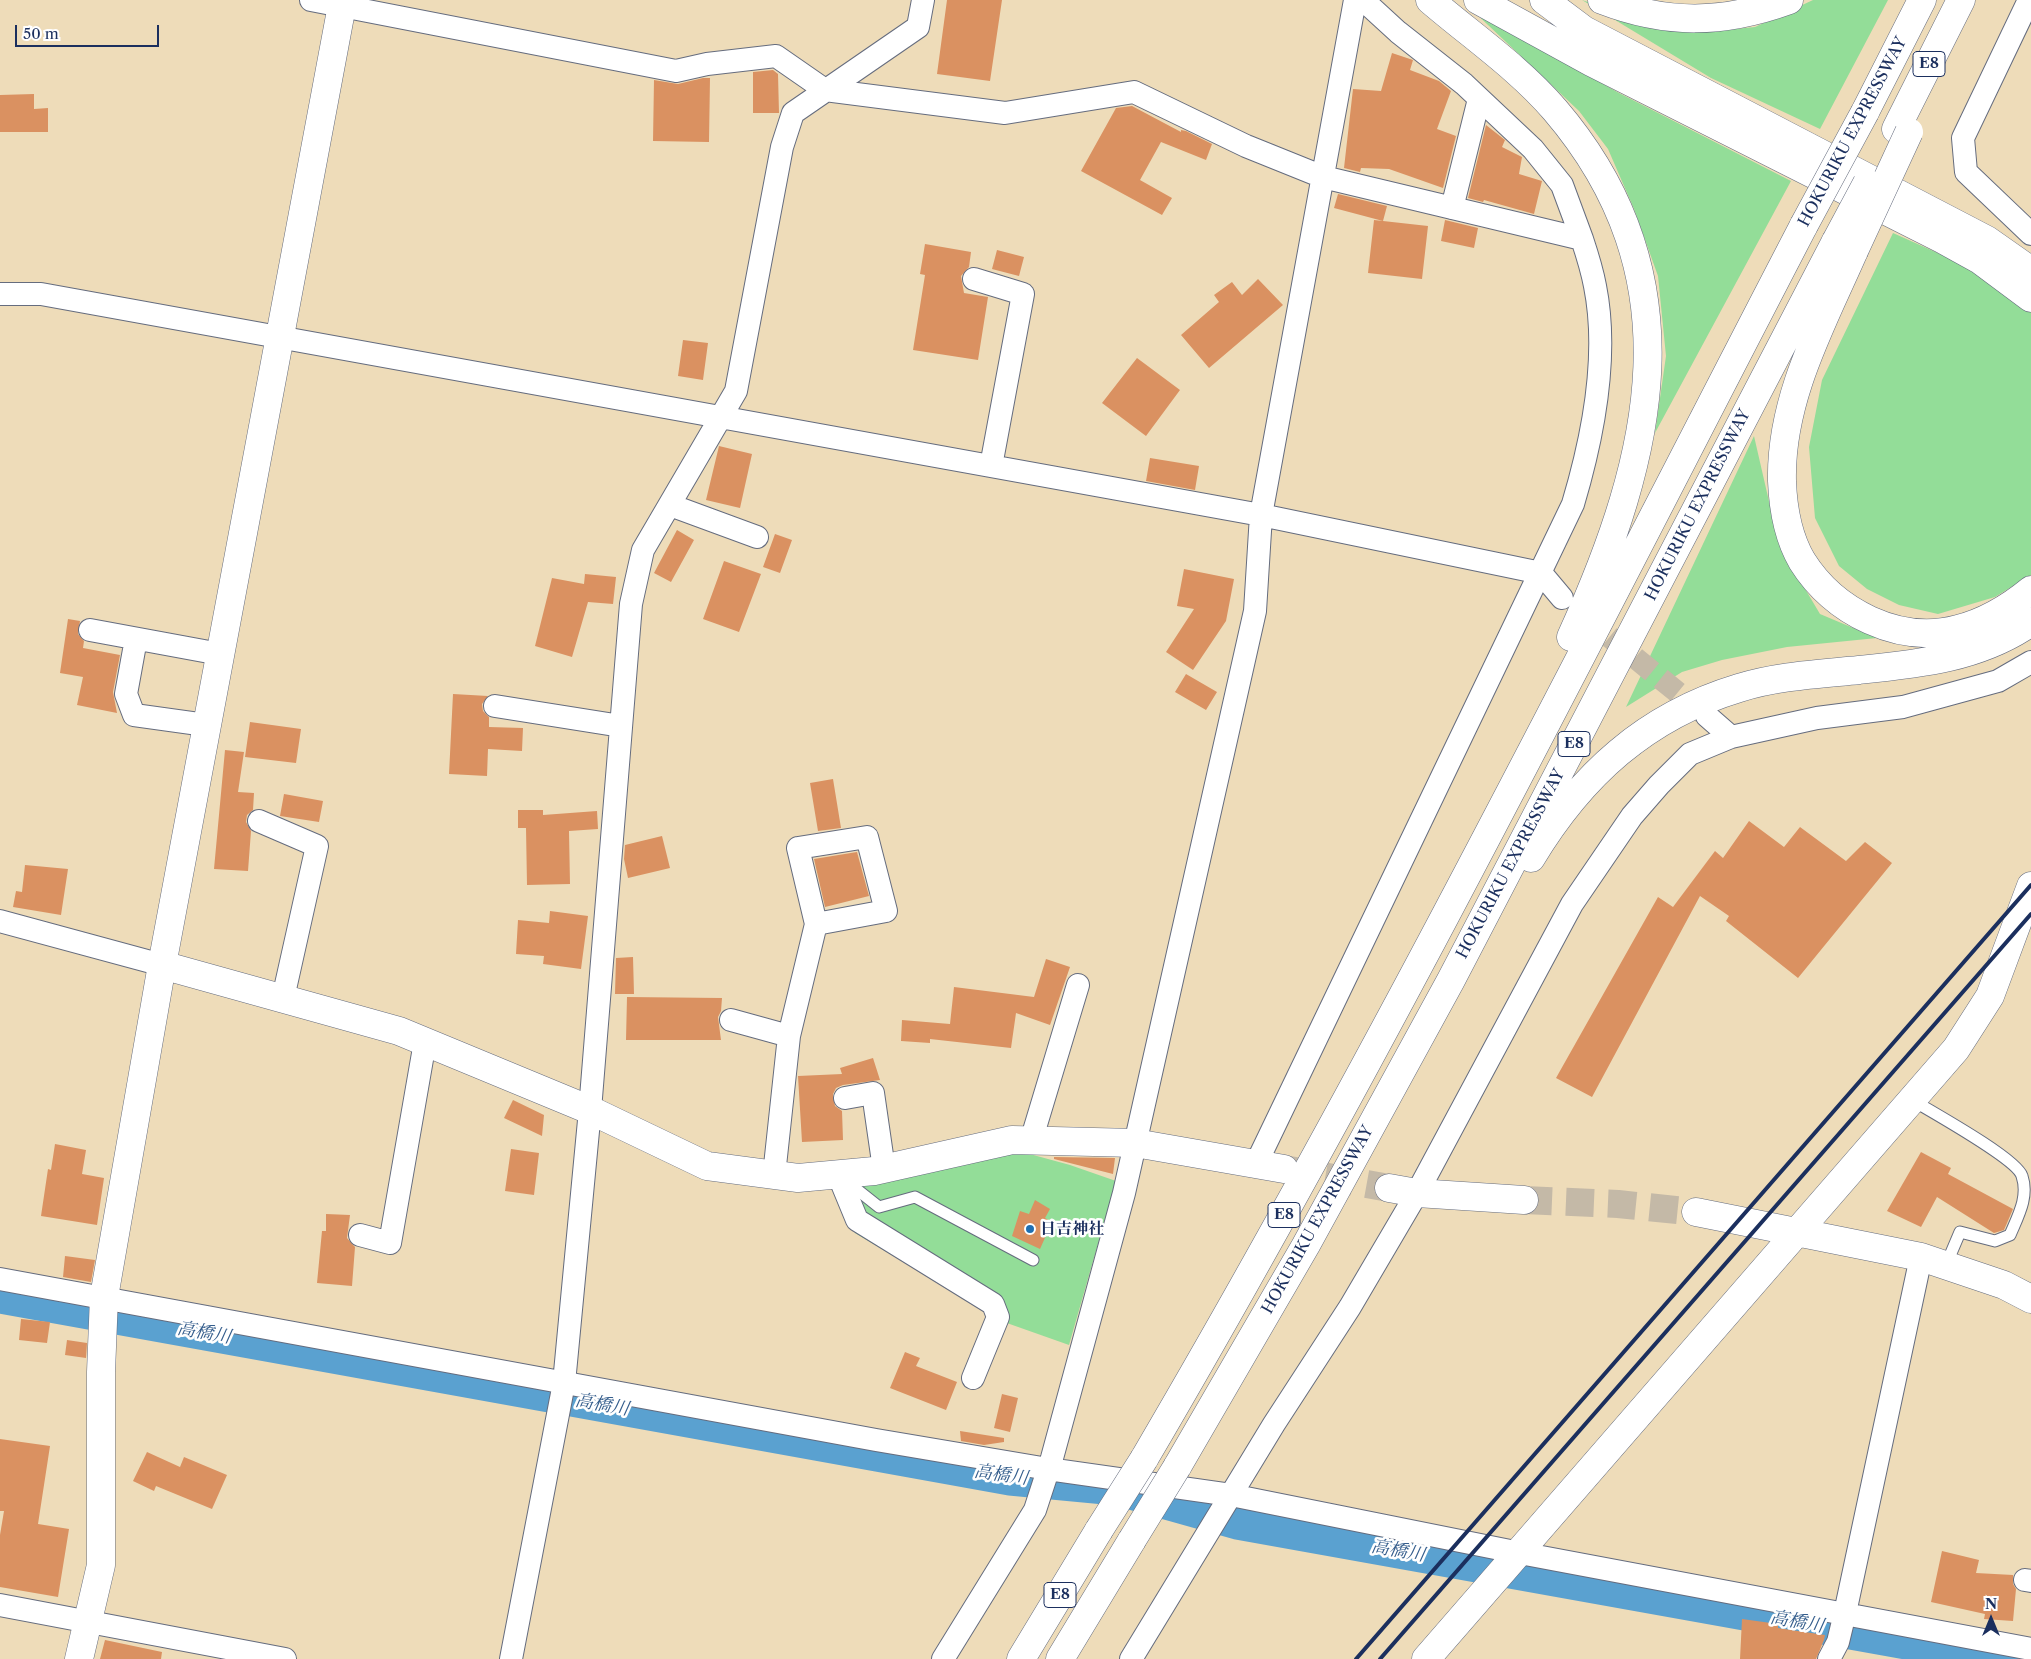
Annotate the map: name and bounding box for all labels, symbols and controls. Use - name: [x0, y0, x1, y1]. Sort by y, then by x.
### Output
- scale bar: [18, 15, 161, 47]
- text: 50 m: [23, 24, 59, 43]
- street label: HOKURIKU EXPRESSWAY: [1795, 34, 1911, 230]
- road number: E8: [1913, 52, 1945, 76]
- street label: HOKURIKU EXPRESSWAY: [1641, 406, 1755, 604]
- road number: E8: [1558, 732, 1590, 756]
- street label: HOKURIKU EXPRESSWAY: [1453, 766, 1569, 962]
- street label: HOKURIKU EXPRESSWAY: [1258, 1123, 1378, 1317]
- road number: E8: [1268, 1202, 1300, 1228]
- place label: 日吉神社: [1040, 1219, 1104, 1239]
- marker: 日吉神社: [1024, 1223, 1036, 1235]
- water label: 高橋川: [176, 1318, 232, 1348]
- water label: 高橋川: [574, 1390, 630, 1420]
- water label: 高橋川: [973, 1461, 1029, 1489]
- water label: 高橋川: [1370, 1536, 1426, 1566]
- road number: E8: [1044, 1582, 1076, 1608]
- north arrow: [1966, 1594, 2016, 1644]
- text: N: [1985, 1595, 1997, 1613]
- water label: 高橋川: [1769, 1607, 1825, 1637]

